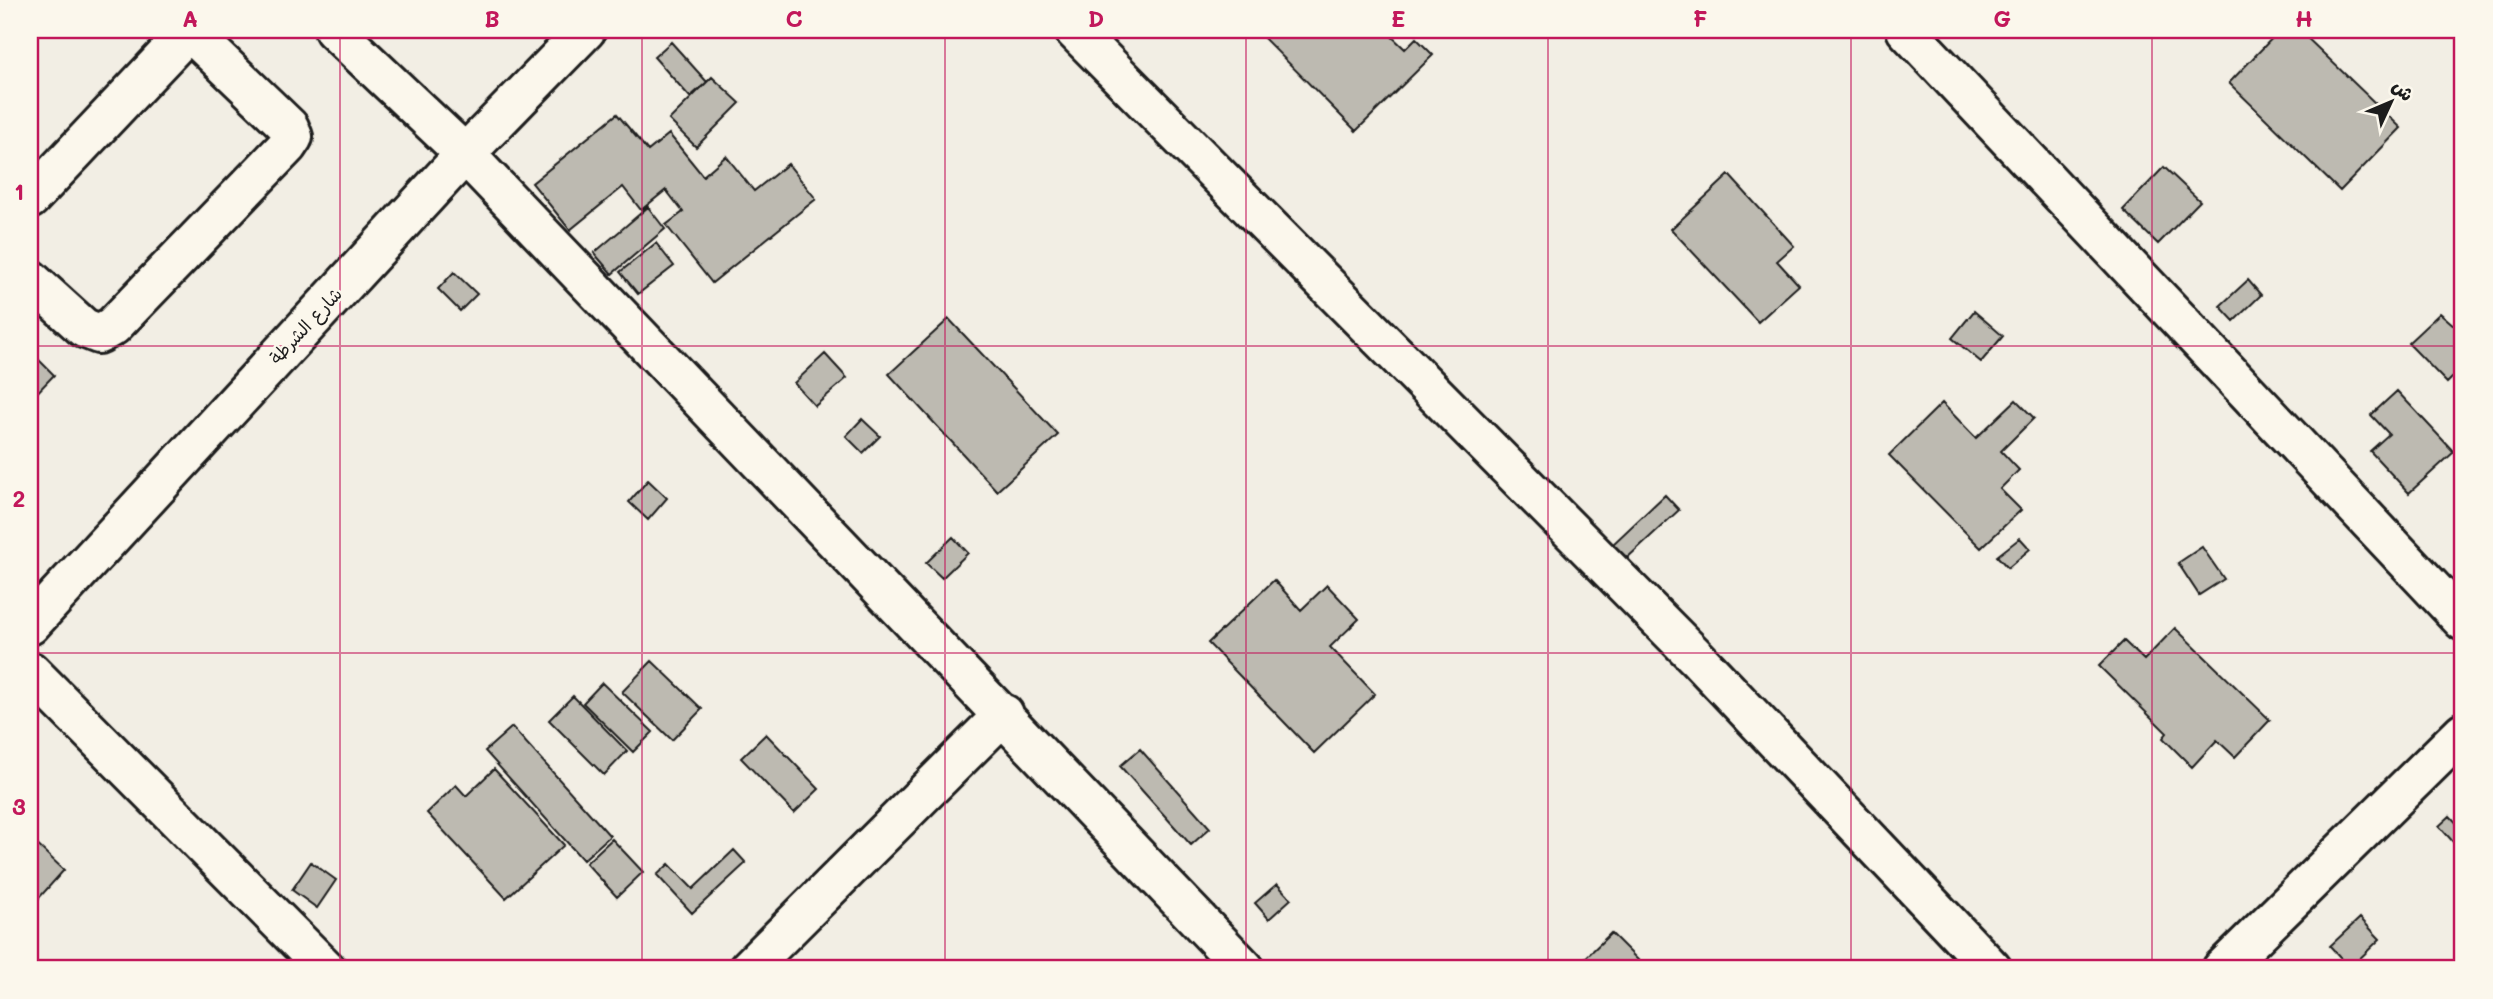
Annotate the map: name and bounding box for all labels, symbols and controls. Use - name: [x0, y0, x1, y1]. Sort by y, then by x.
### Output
- text: A: [182, 3, 198, 33]
- text: B: [484, 3, 500, 33]
- text: C: [785, 3, 803, 33]
- text: D: [1088, 3, 1104, 33]
- text: E: [1391, 3, 1405, 33]
- text: F: [1693, 3, 1707, 33]
- text: G: [1993, 3, 2011, 33]
- text: H: [2295, 3, 2313, 33]
- north arrow: [2356, 66, 2426, 136]
- text: ش: [2387, 74, 2420, 106]
- text: 1: [14, 176, 24, 206]
- street label: شارع الشرطة: [264, 282, 348, 370]
- text: 2: [13, 483, 25, 513]
- text: 3: [12, 791, 26, 821]

